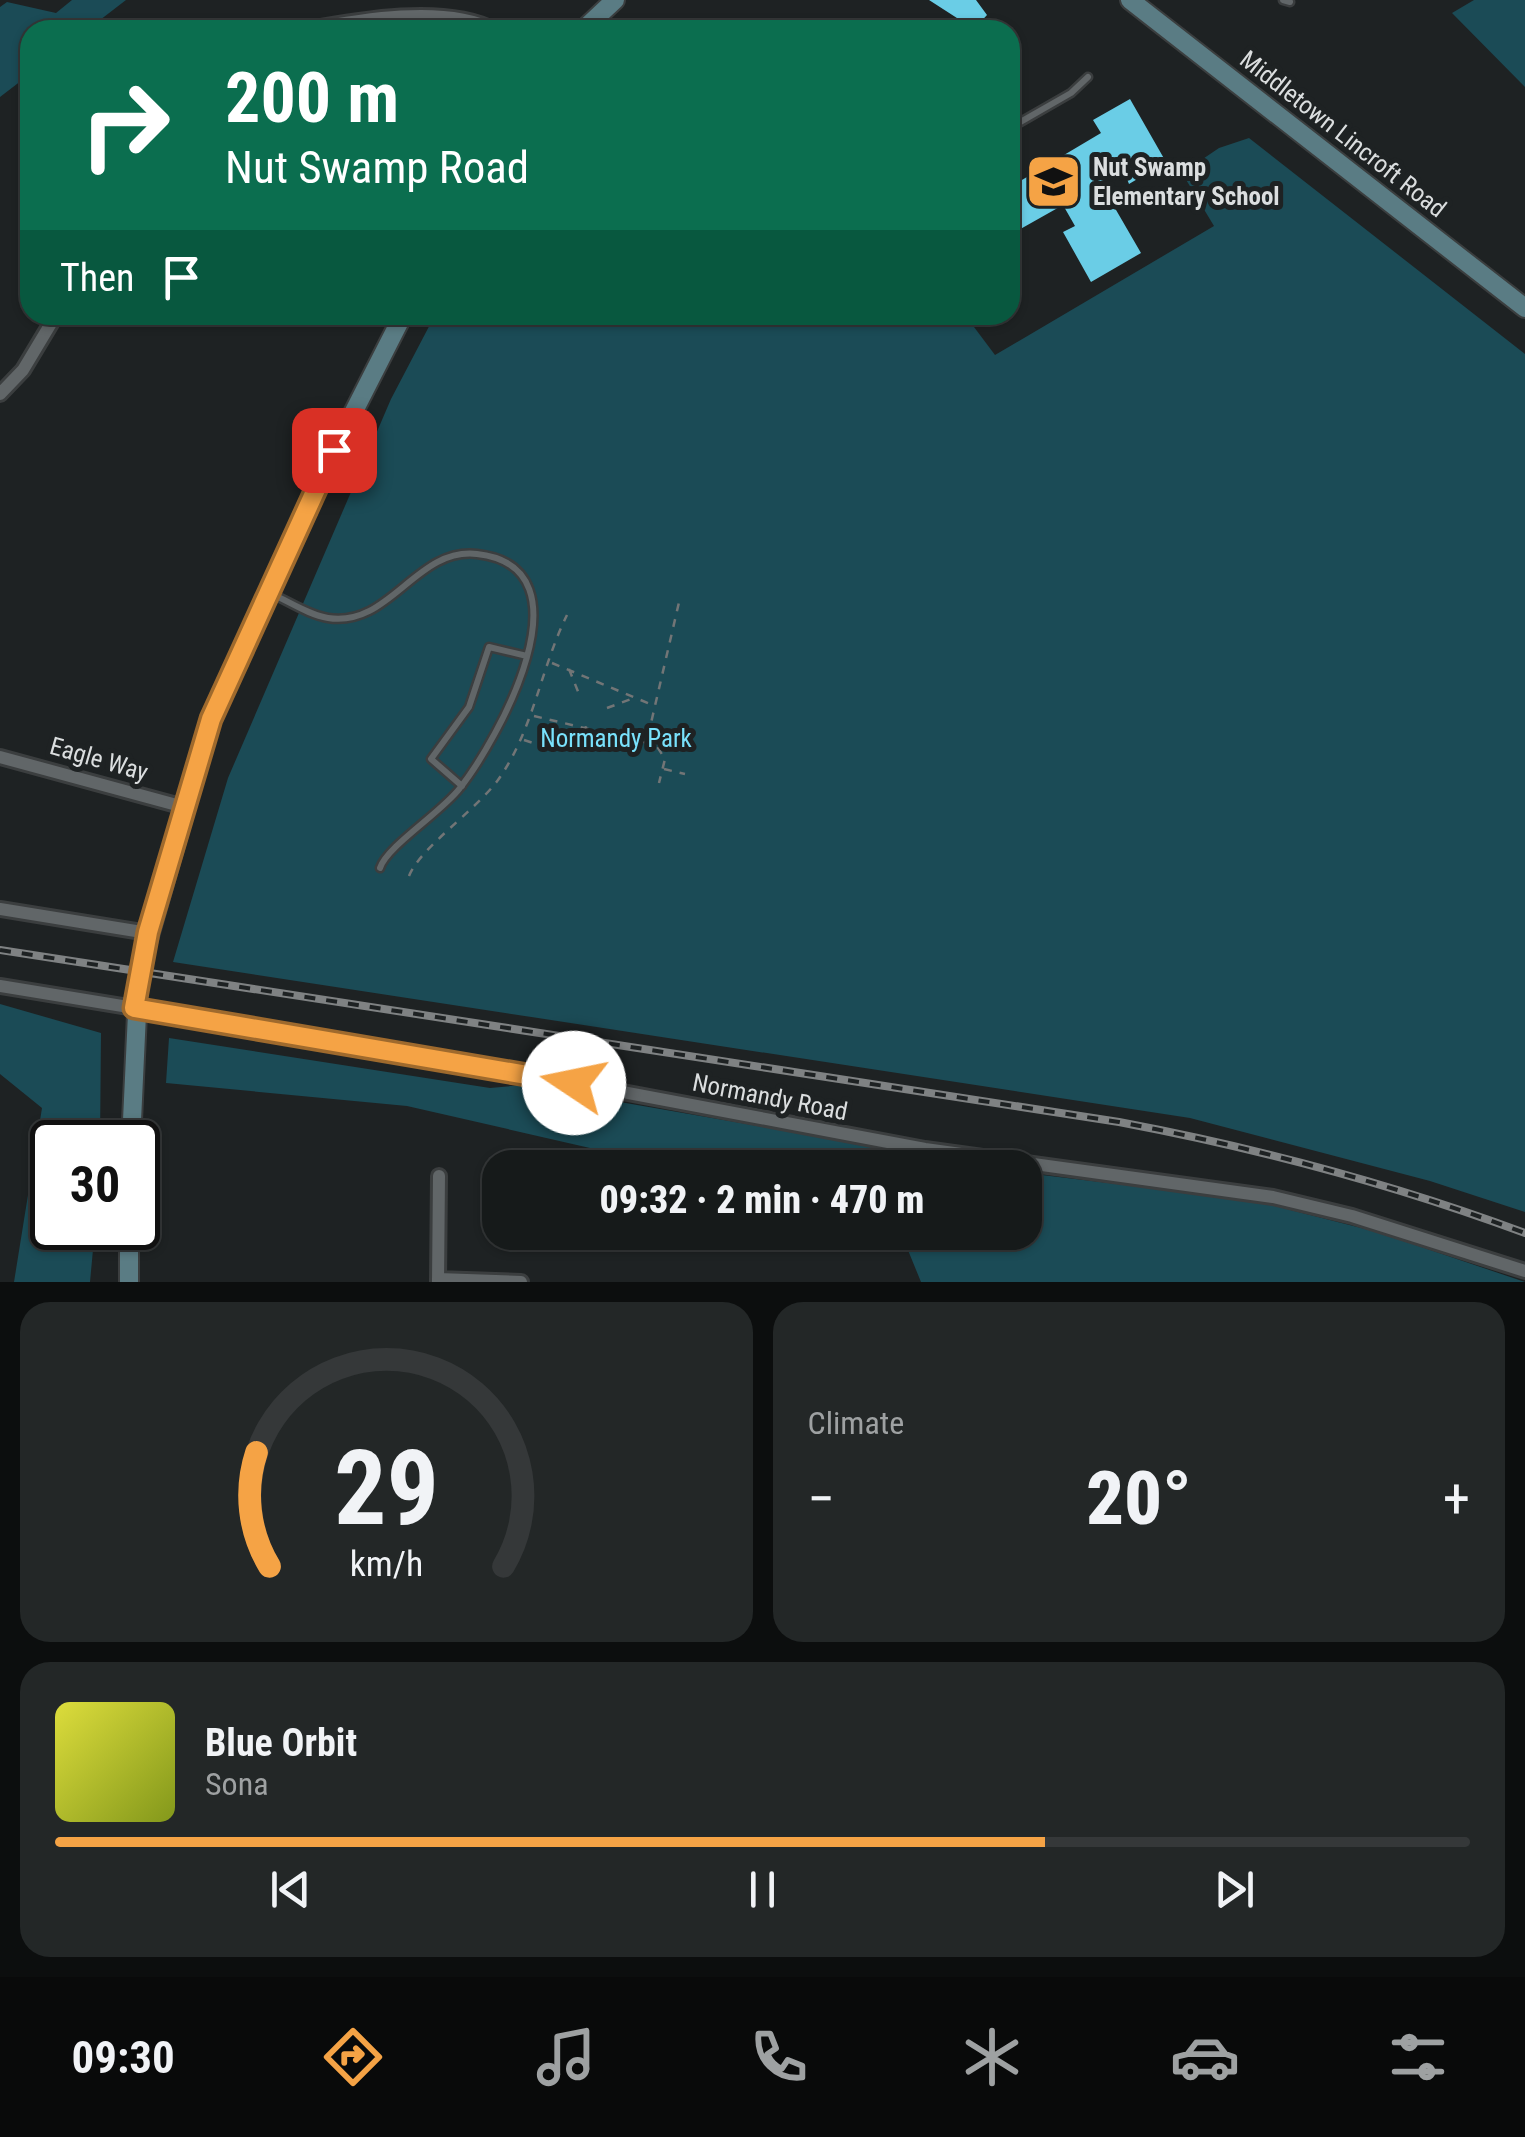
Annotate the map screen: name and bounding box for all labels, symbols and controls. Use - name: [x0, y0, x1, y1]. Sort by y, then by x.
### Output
- street label: Middletown Lincroft Road: [1234, 45, 1452, 223]
- text: 200 m: [225, 57, 399, 139]
- icon: right: [60, 60, 190, 190]
- text: Nut Swamp Road: [225, 141, 529, 194]
- school or university icon: Nut Swamp Elementary School: [1024, 151, 1084, 211]
- place label: Nut Swamp Elementary School: [1093, 153, 1280, 211]
- icon: arrive: [154, 250, 209, 305]
- text: Then: [60, 256, 134, 300]
- pin: [292, 408, 377, 493]
- icon: arrive: [307, 423, 362, 478]
- park label: Normandy Park: [540, 724, 693, 753]
- street label: Eagle Way: [47, 731, 151, 787]
- position arrow: [522, 1031, 626, 1135]
- street label: Normandy Road: [690, 1068, 850, 1126]
- speed limit sign: 30: [30, 1120, 160, 1250]
- text: 09:32 · 2 min · 470 m: [600, 1178, 924, 1222]
- text: Climate: [808, 1404, 904, 1442]
- text: 29: [334, 1428, 439, 1549]
- text: 20°: [1086, 1454, 1192, 1542]
- text: −: [808, 1467, 835, 1531]
- text: +: [1443, 1467, 1470, 1531]
- text: km/h: [349, 1543, 423, 1585]
- text: Blue Orbit: [205, 1721, 357, 1765]
- text: Sona: [205, 1765, 268, 1803]
- icon: previous: [263, 1862, 318, 1917]
- icon: pause: [735, 1862, 790, 1917]
- icon: next: [1207, 1862, 1262, 1917]
- icon: directions: [318, 2022, 388, 2092]
- icon: music: [531, 2022, 601, 2092]
- icon: phone: [744, 2022, 814, 2092]
- icon: climate: [957, 2022, 1027, 2092]
- icon: car: [1170, 2022, 1240, 2092]
- icon: filters: [1383, 2022, 1453, 2092]
- text: 09:30: [72, 2031, 175, 2084]

